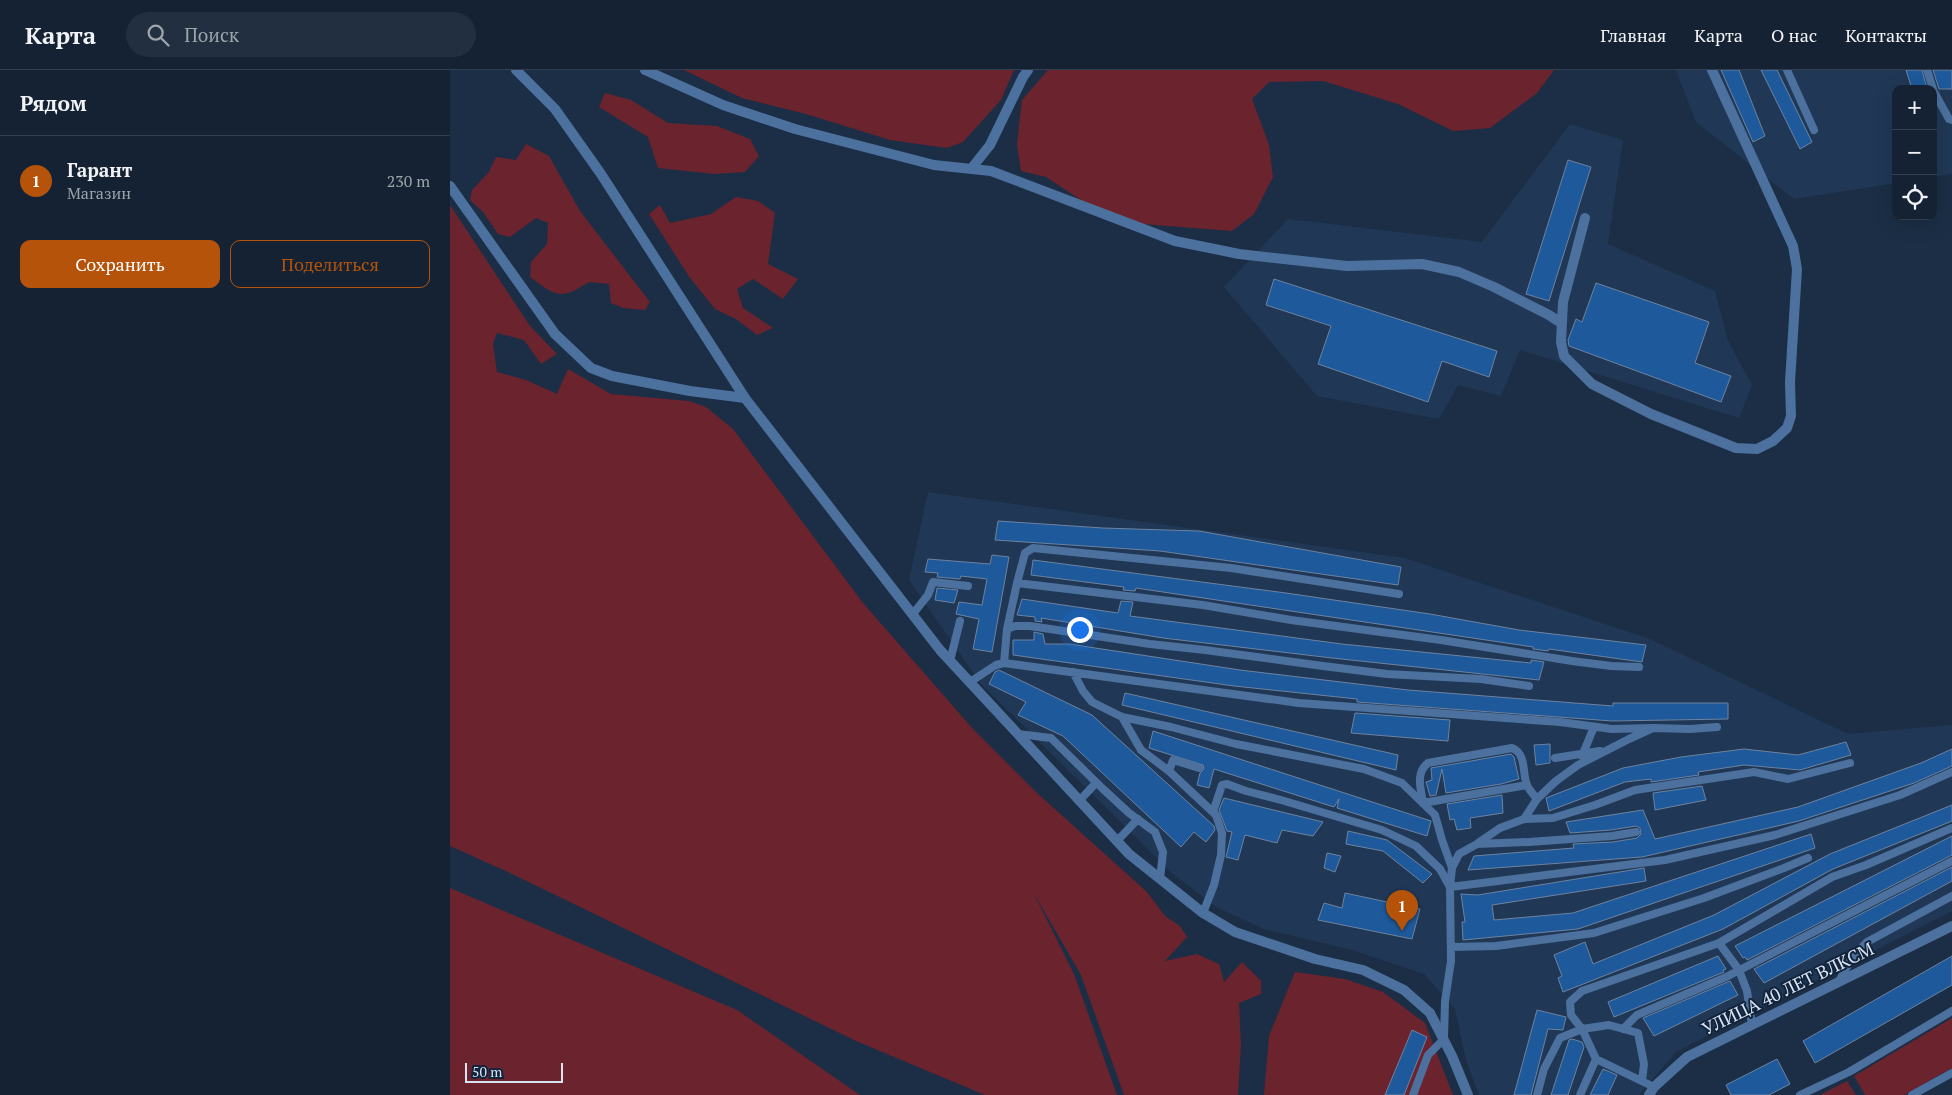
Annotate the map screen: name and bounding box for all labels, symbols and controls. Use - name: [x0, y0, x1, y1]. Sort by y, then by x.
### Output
- search box: [126, 12, 476, 57]
- text: Карта: [25, 19, 96, 51]
- icon: search: [144, 21, 172, 49]
- text: Поиск: [184, 22, 239, 47]
- text: Главная: [1600, 23, 1666, 47]
- text: Карта: [1694, 23, 1743, 47]
- text: О нас: [1771, 23, 1817, 47]
- text: Контакты: [1845, 23, 1927, 47]
- map controls: [1892, 85, 1937, 220]
- button: +: [1892, 85, 1937, 130]
- text: Рядом: [20, 89, 87, 117]
- button: −: [1892, 130, 1937, 175]
- text: Гарант: [67, 157, 132, 182]
- text: 1: [31, 170, 41, 192]
- text: 230 m: [387, 170, 430, 192]
- button: locate: [1892, 175, 1937, 220]
- text: Магазин: [67, 182, 131, 204]
- button: Сохранить: [20, 240, 220, 288]
- button: Поделиться: [230, 240, 430, 288]
- your location: [1067, 617, 1093, 643]
- pin: 1: [1386, 890, 1418, 931]
- street label: УЛИЦА 40 ЛЕТ ВЛКСМ: [1698, 936, 1878, 1040]
- scale bar: [465, 1060, 562, 1083]
- text: 50 m: [472, 1062, 502, 1081]

